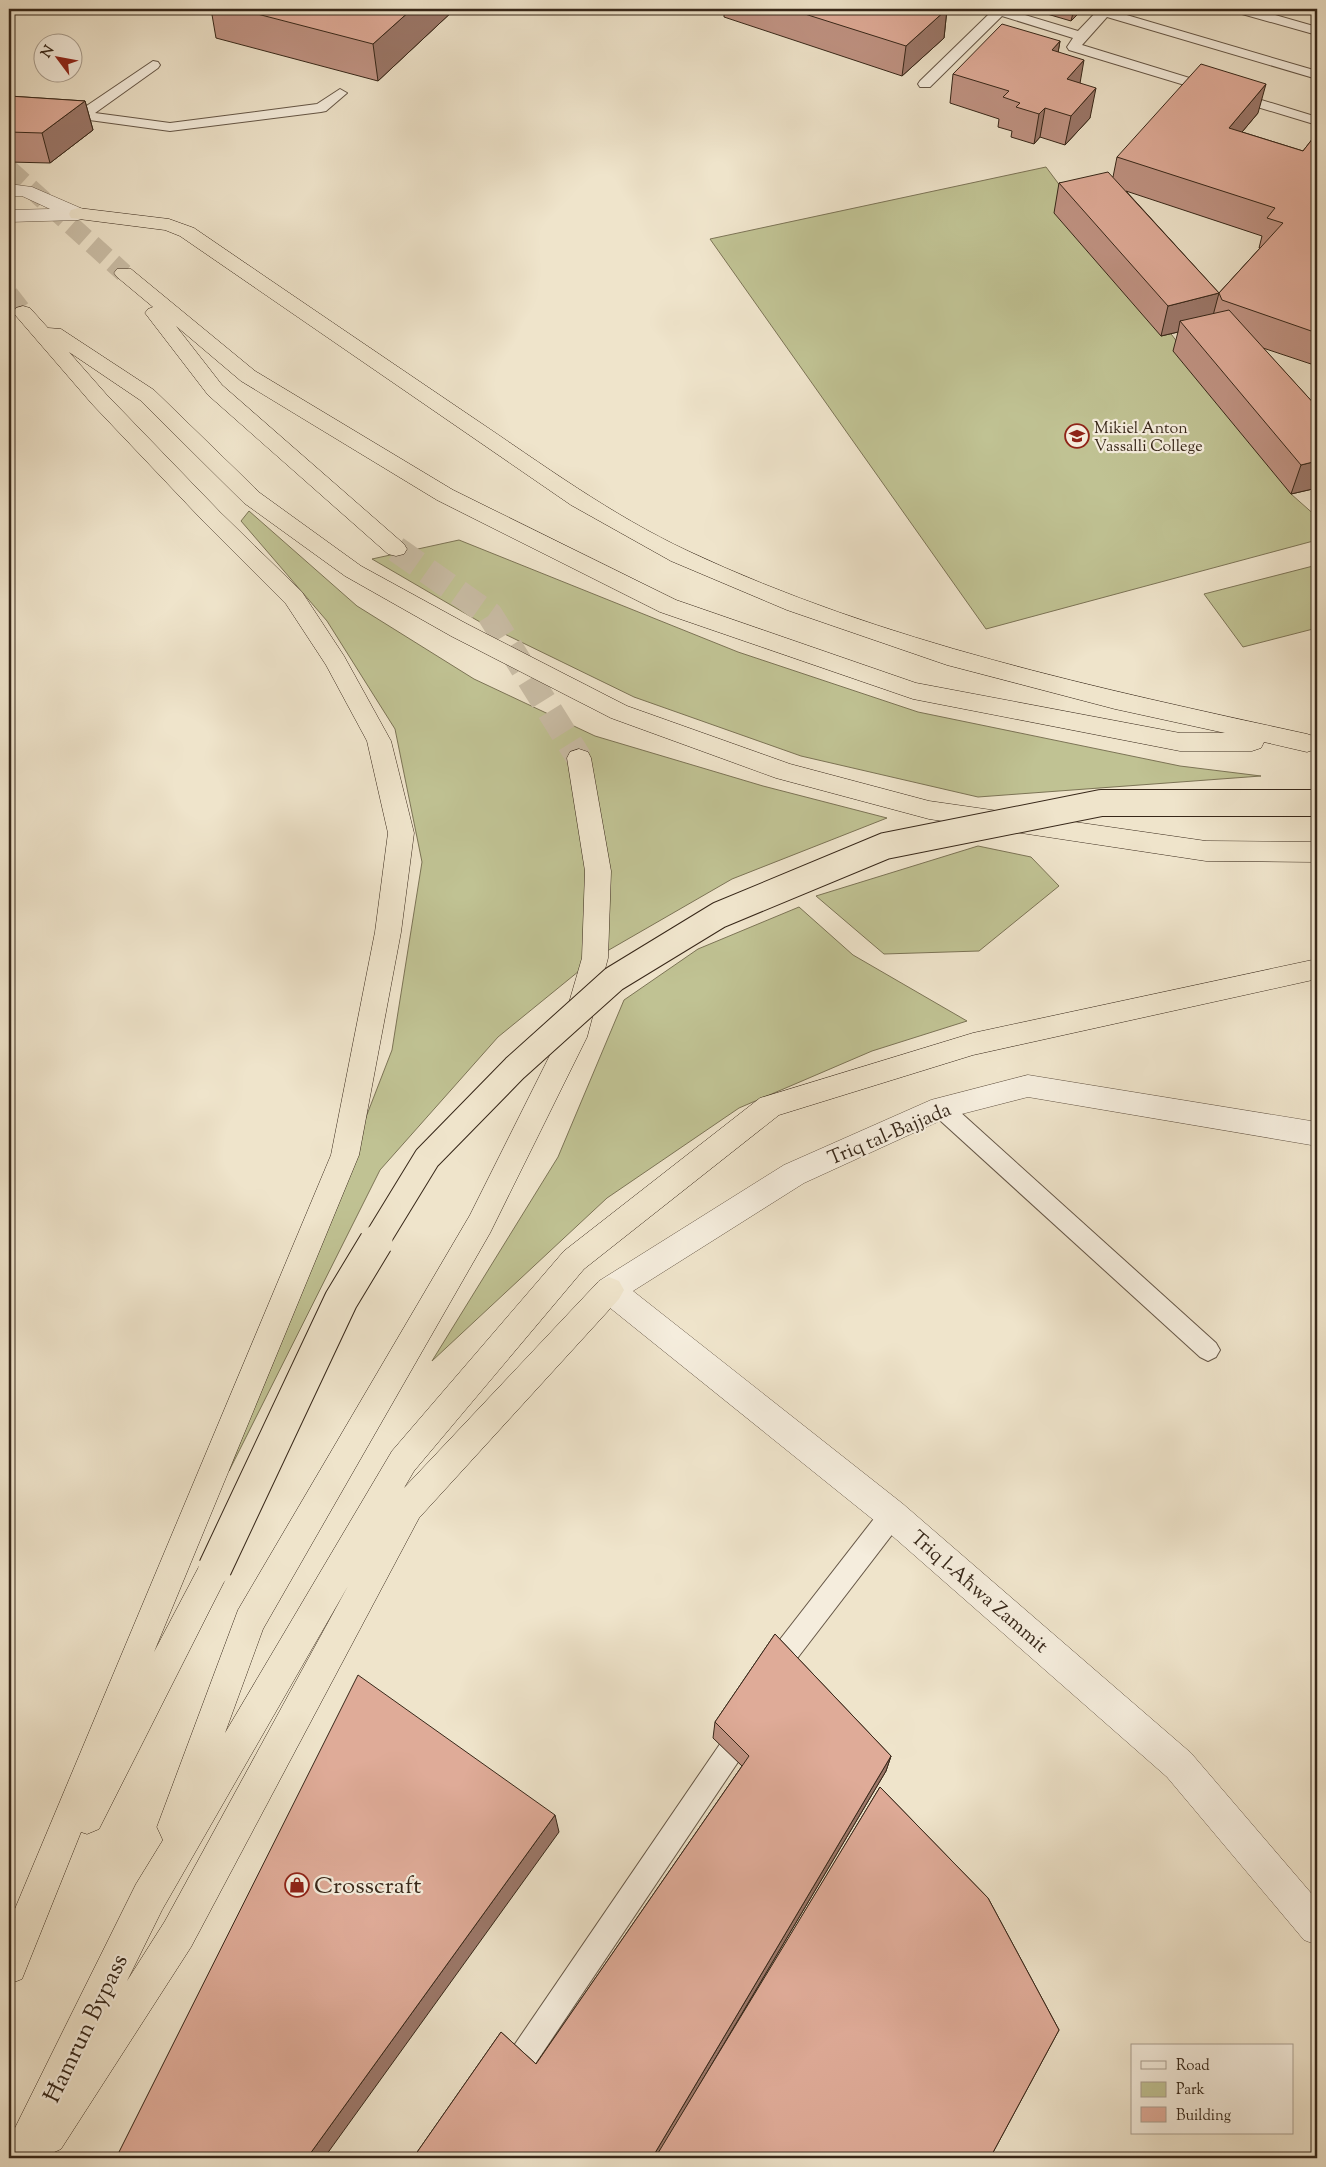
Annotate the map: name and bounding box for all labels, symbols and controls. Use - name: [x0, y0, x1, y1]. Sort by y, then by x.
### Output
- north arrow: [32, 32, 82, 82]
- text: N: [37, 42, 60, 62]
- place label: Mikiel Anton Vassalli College: [1094, 418, 1203, 459]
- school or university icon: Mikiel Anton Vassalli College: [1064, 423, 1090, 449]
- street label: Triq tal-Bajjada: [824, 1096, 956, 1174]
- street label: Triq l-Aħwa Zammit: [903, 1525, 1054, 1661]
- place label: Crosscraft: [314, 1870, 421, 1904]
- shop icon: Crosscraft: [284, 1872, 310, 1898]
- street label: Ħamrun Bypass: [36, 1949, 138, 2109]
- legend: [1131, 2044, 1294, 2134]
- text: Road: [1176, 2056, 1210, 2077]
- text: Park: [1176, 2080, 1205, 2101]
- text: Building: [1176, 2106, 1231, 2127]

